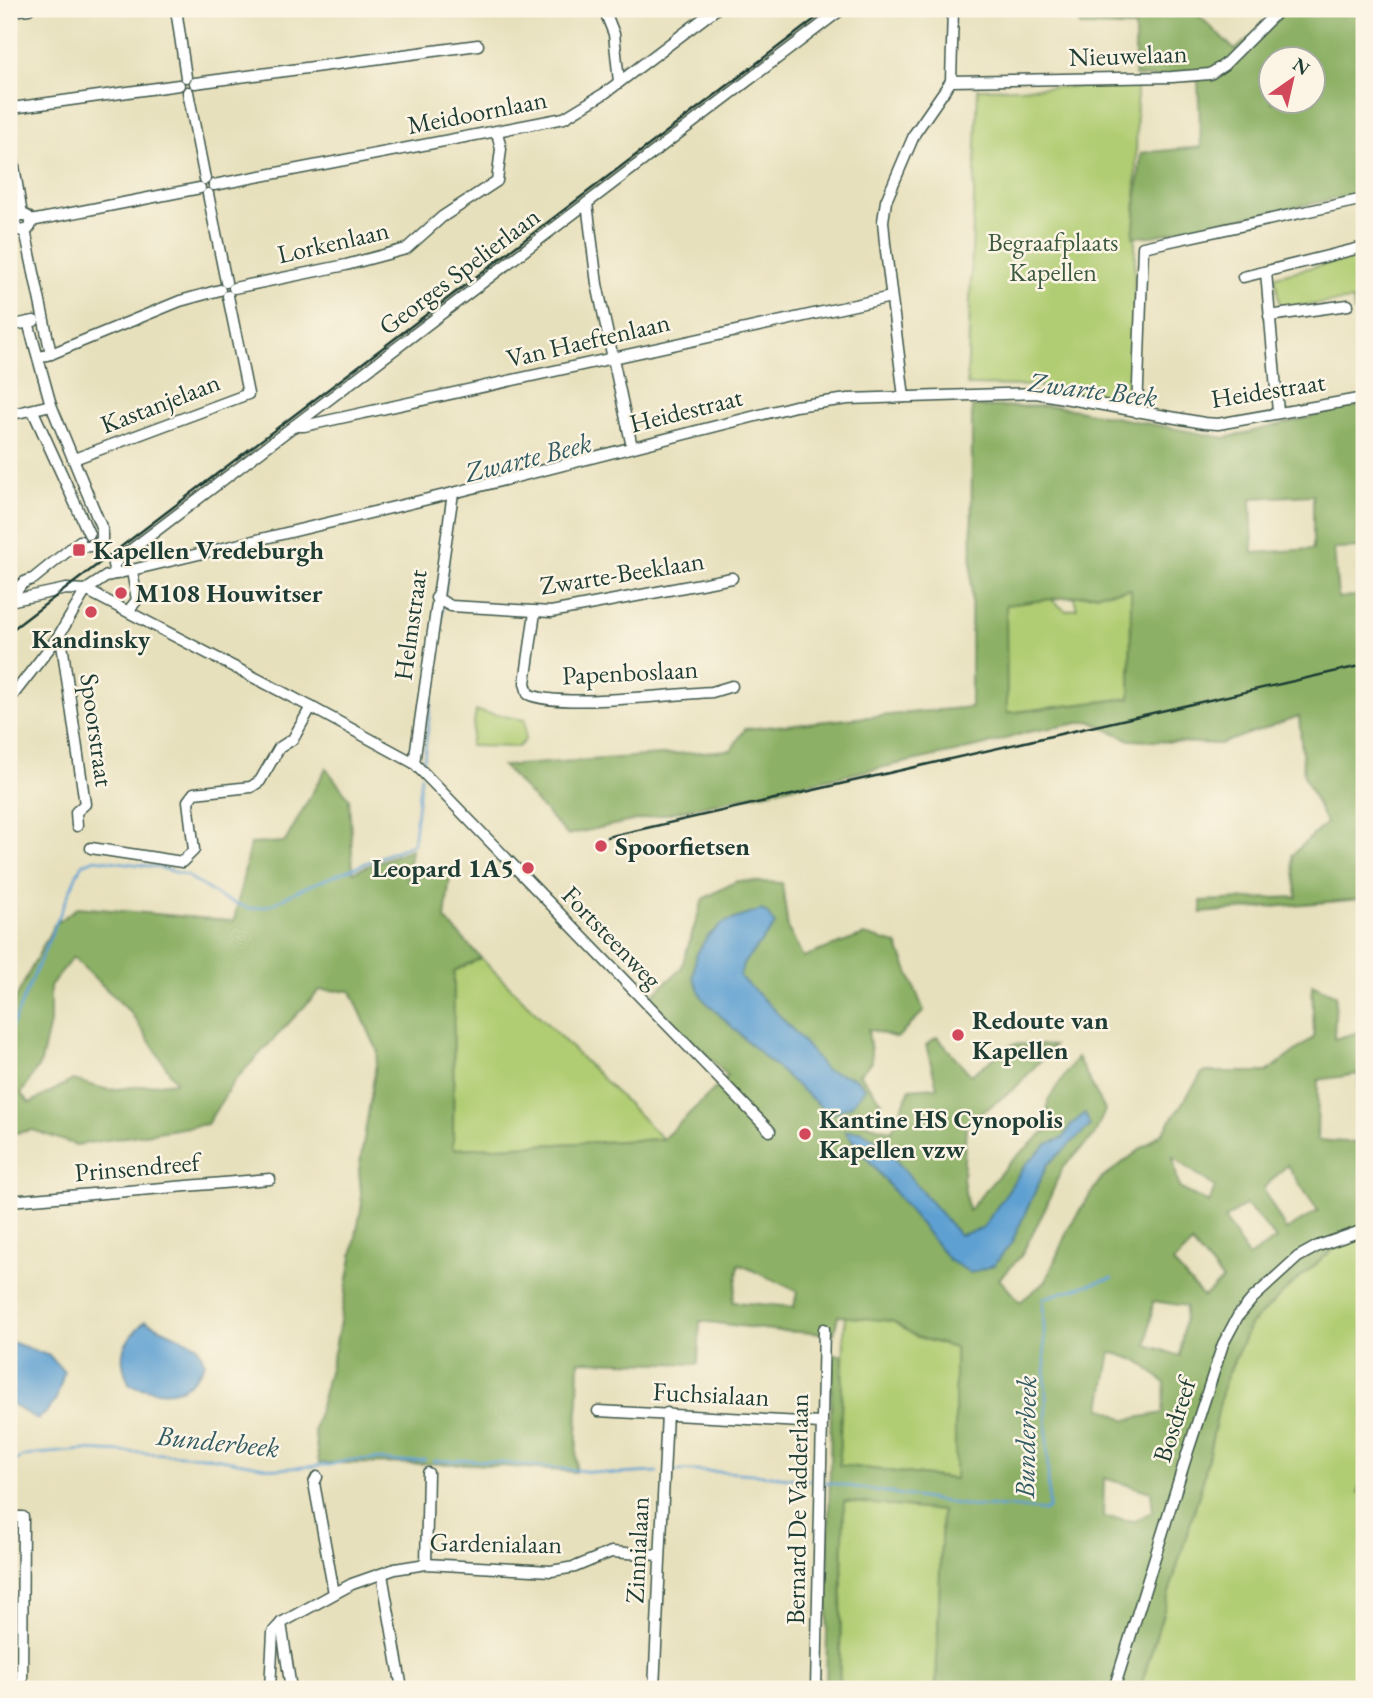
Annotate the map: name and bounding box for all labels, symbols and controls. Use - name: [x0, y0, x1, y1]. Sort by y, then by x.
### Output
- street label: Nieuwelaan: [1068, 36, 1188, 74]
- north arrow: [1258, 46, 1328, 116]
- text: N: [1288, 52, 1315, 81]
- street label: Meidoornlaan: [404, 82, 550, 142]
- street label: Georges Spelierlaan: [372, 199, 547, 343]
- street label: Lorkenlaan: [274, 213, 392, 271]
- park label: Begraafplaats Kapellen: [987, 225, 1119, 289]
- street label: Van Haeftenlaan: [503, 305, 673, 375]
- water label: Zwarte Beek: [1026, 363, 1160, 415]
- street label: Heidestraat: [1209, 364, 1327, 416]
- street label: Kastanjelaan: [95, 365, 225, 441]
- street label: Heidestraat: [626, 380, 746, 440]
- water label: Zwarte Beek: [460, 424, 595, 490]
- place label: Kapellen Vredeburgh: [93, 533, 324, 567]
- marker: Kapellen Vredeburgh: [71, 542, 87, 558]
- street label: Zwarte-Beeklaan: [537, 543, 707, 603]
- street label: Helmstraat: [385, 567, 435, 683]
- place label: M108 Houwitser: [135, 576, 323, 610]
- marker: M108 Houwitser: [113, 585, 129, 601]
- marker: Kandinsky: [83, 604, 99, 620]
- place label: Kandinsky: [32, 622, 151, 656]
- street label: Papenboslaan: [561, 651, 699, 693]
- street label: Spoorstraat: [72, 671, 122, 789]
- place label: Spoorfietsen: [615, 829, 750, 863]
- marker: Spoorfietsen: [593, 838, 609, 854]
- place label: Leopard 1A5: [372, 851, 514, 885]
- marker: Leopard 1A5: [520, 860, 536, 876]
- street label: Fortsteenweg: [554, 878, 670, 996]
- place label: Redoute van Kapellen: [972, 1003, 1109, 1067]
- marker: Redoute van Kapellen: [950, 1027, 966, 1043]
- place label: Kantine HS Cynopolis Kapellen vzw: [819, 1102, 1063, 1166]
- marker: Kantine HS Cynopolis Kapellen vzw: [797, 1126, 813, 1142]
- street label: Prinsendreef: [73, 1144, 204, 1189]
- street label: Bosdreef: [1144, 1371, 1204, 1466]
- street label: Fuchsialaan: [652, 1374, 770, 1414]
- water label: Bunderbeek: [1006, 1375, 1044, 1500]
- street label: Bernard De Vadderlaan: [778, 1393, 816, 1625]
- water label: Bunderbeek: [154, 1417, 281, 1465]
- street label: Zinnialaan: [617, 1495, 657, 1604]
- street label: Gardenialaan: [429, 1525, 563, 1561]

